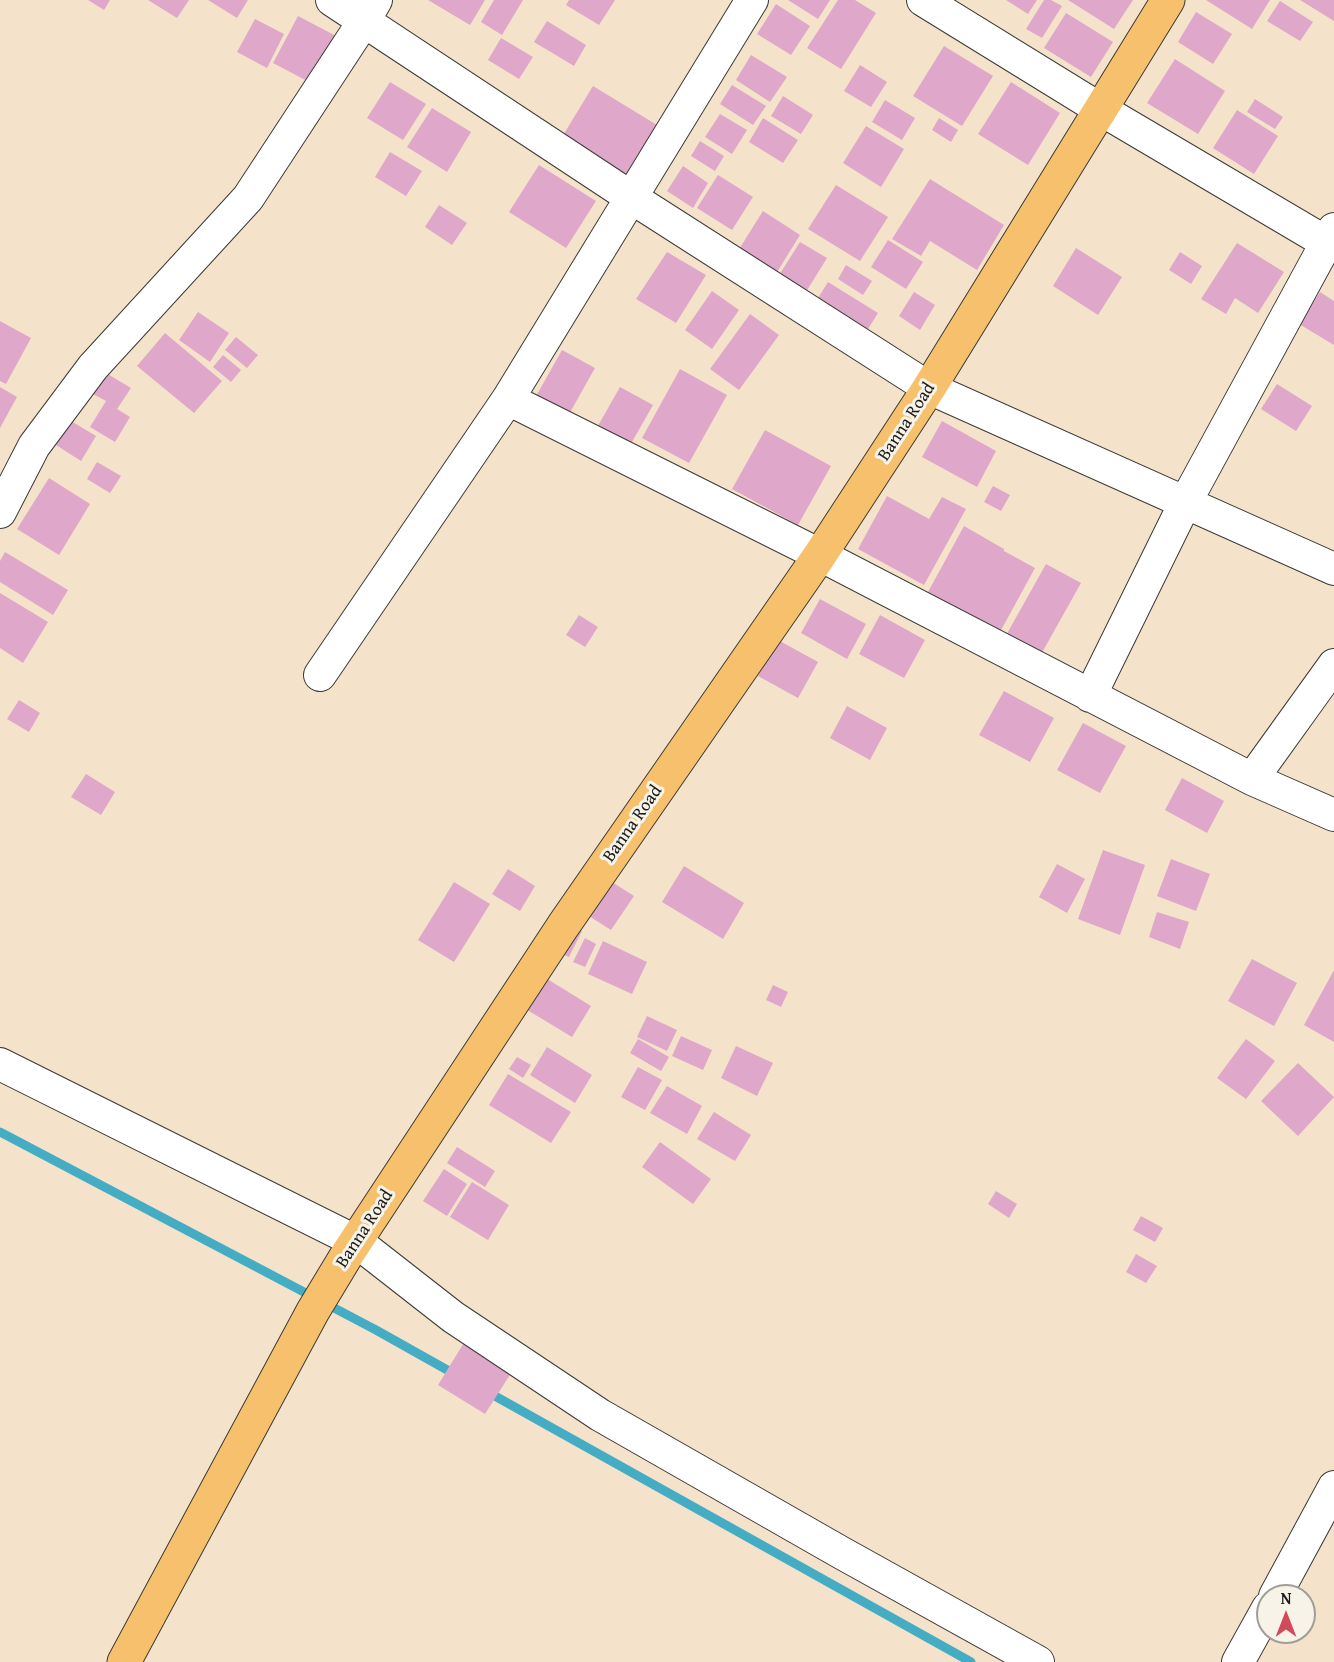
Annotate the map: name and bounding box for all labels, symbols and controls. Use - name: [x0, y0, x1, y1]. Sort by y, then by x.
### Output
- street label: Banna Road: [874, 379, 940, 465]
- street label: Banna Road: [599, 781, 667, 867]
- street label: Banna Road: [332, 1186, 398, 1272]
- north arrow: [1256, 1584, 1316, 1644]
- text: N: [1281, 1586, 1291, 1610]

